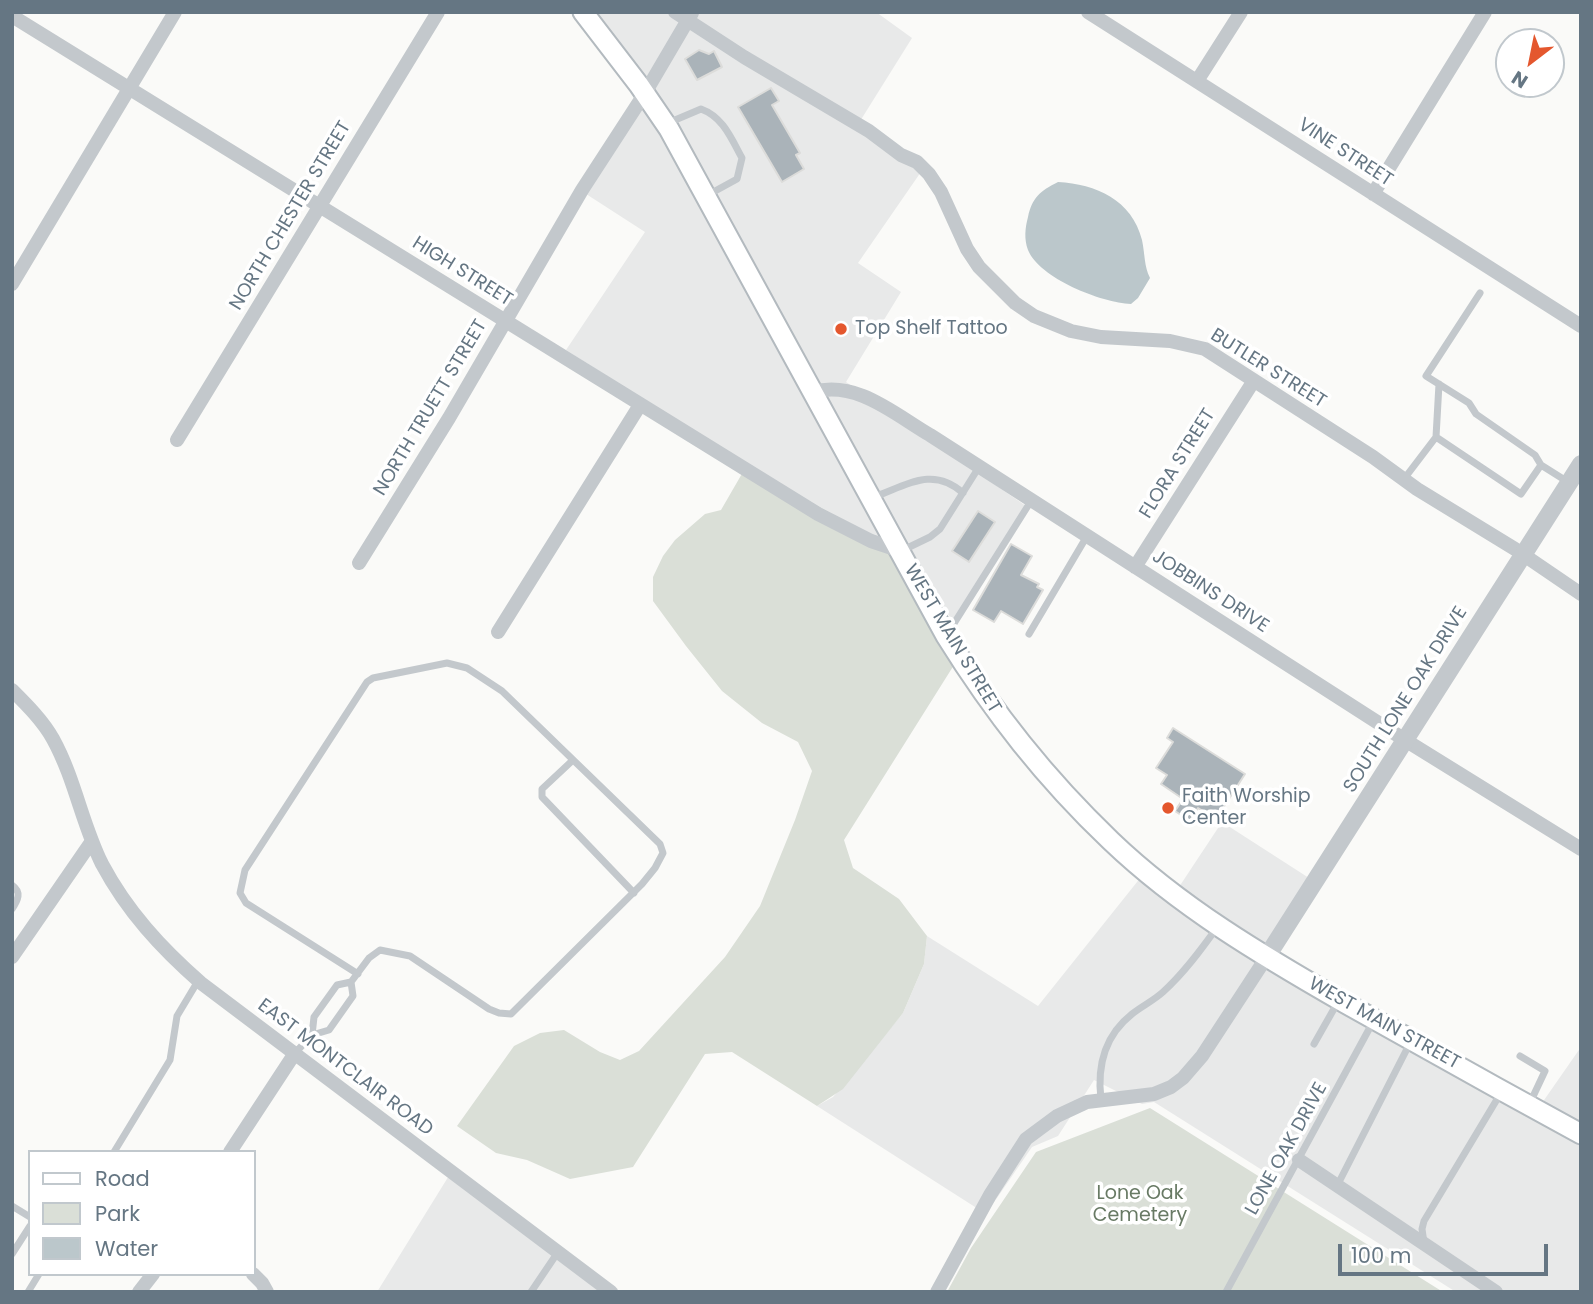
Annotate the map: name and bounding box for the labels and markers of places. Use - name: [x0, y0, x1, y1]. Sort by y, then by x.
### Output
- place label: Top Shelf Tattoo: [855, 318, 1008, 340]
- marker: Top Shelf Tattoo: [833, 321, 849, 337]
- place label: Faith Worship Center: [1182, 786, 1311, 830]
- marker: Faith Worship Center: [1160, 800, 1176, 816]

